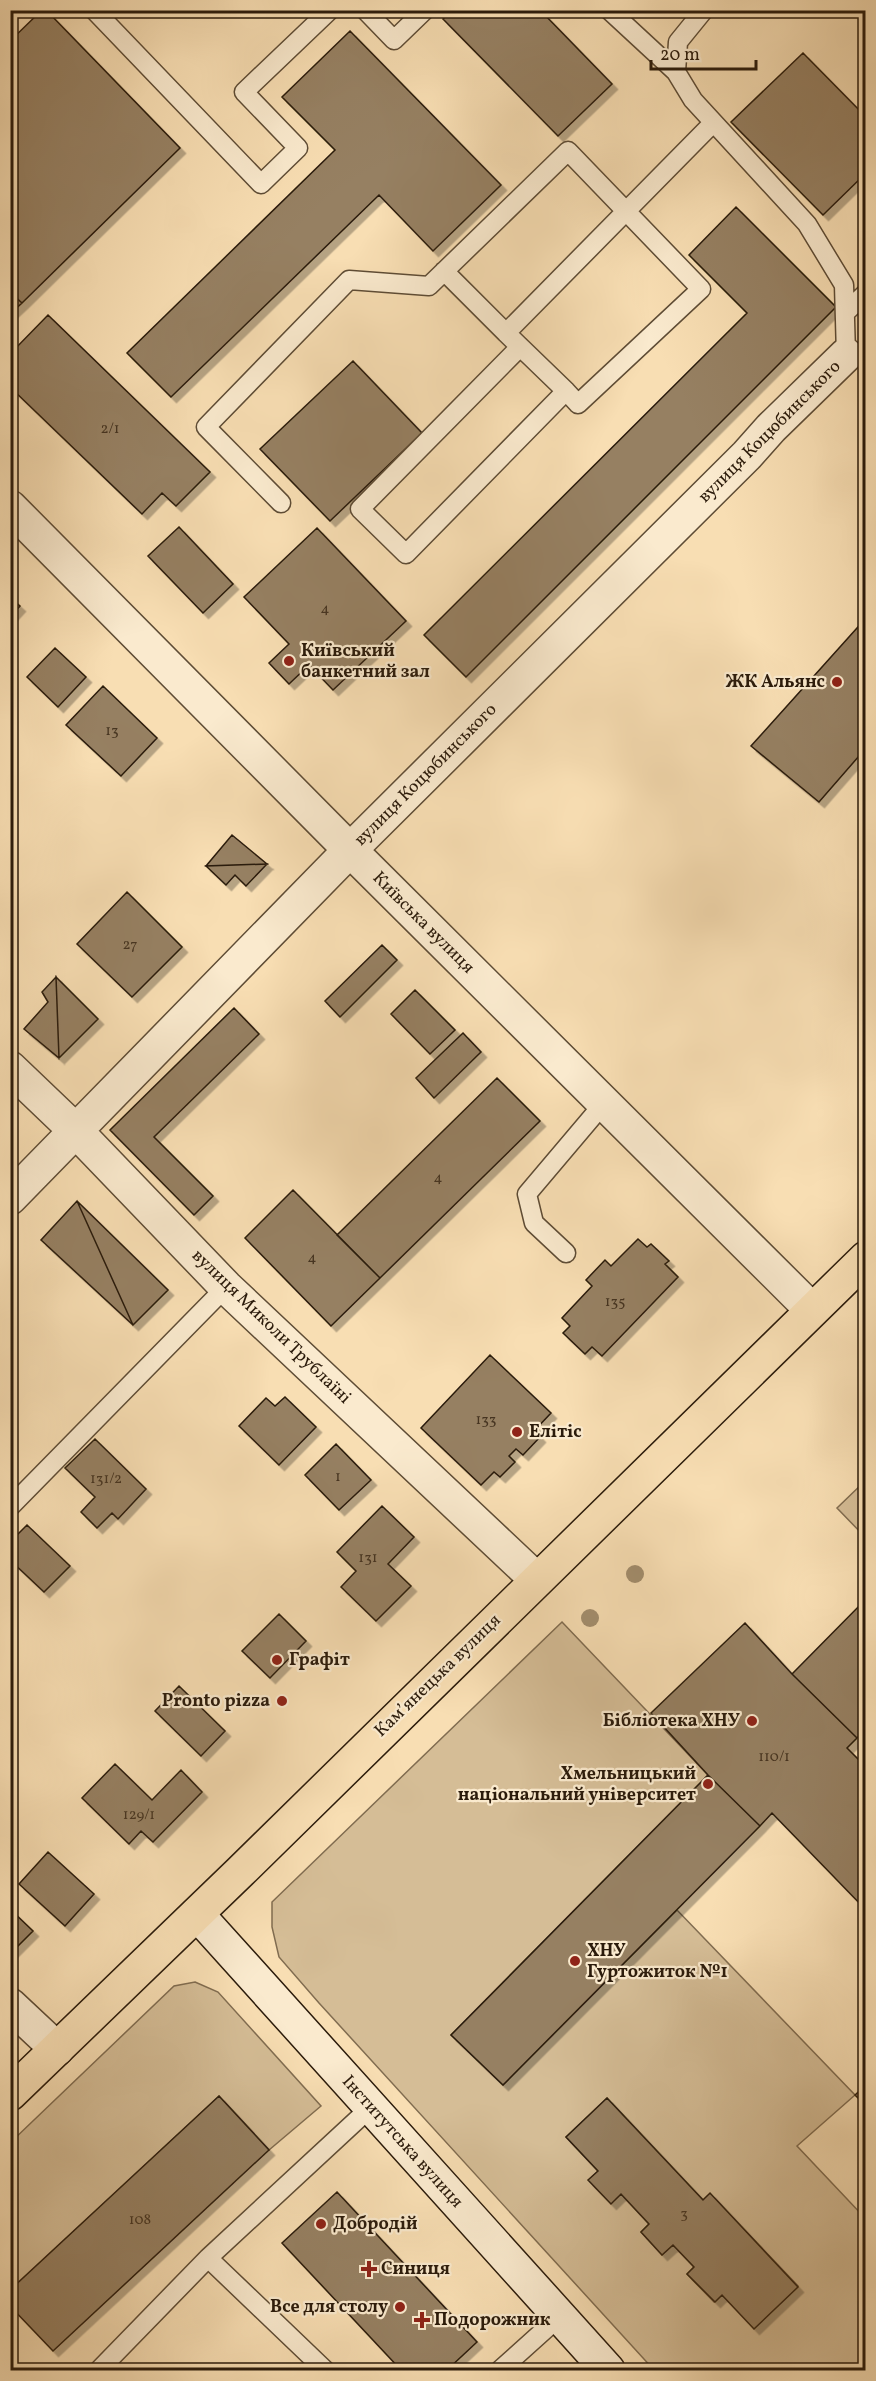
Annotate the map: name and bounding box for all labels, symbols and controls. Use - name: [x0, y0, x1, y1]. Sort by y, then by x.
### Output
- scale bar: [651, 33, 756, 71]
- text: 20 m: [660, 43, 700, 68]
- street label: вулиця Коцюбинського: [693, 355, 847, 509]
- house number: 2/1: [101, 419, 119, 440]
- house number: 4: [321, 599, 330, 620]
- place label: Київський банкетний зал: [301, 639, 430, 685]
- marker: Київський банкетний зал: [282, 654, 296, 668]
- place label: ЖК Альянс: [725, 670, 825, 695]
- marker: ЖК Альянс: [830, 675, 844, 689]
- street label: вулиця Коцюбинського: [349, 698, 503, 852]
- house number: 13: [105, 721, 119, 742]
- street label: Київська вулиця: [366, 866, 480, 980]
- house number: 27: [123, 935, 137, 956]
- house number: 4: [434, 1168, 443, 1189]
- street label: вулиця Миколи Трублаїні: [186, 1244, 356, 1410]
- house number: 4: [308, 1248, 317, 1269]
- house number: 135: [605, 1292, 625, 1313]
- house number: 133: [475, 1410, 497, 1431]
- place label: Елітіс: [529, 1420, 582, 1445]
- marker: Елітіс: [510, 1425, 524, 1439]
- house number: 1: [335, 1467, 341, 1488]
- house number: 131/2: [90, 1469, 122, 1490]
- house number: 131: [358, 1548, 378, 1569]
- street label: Камʼянецька вулиця: [369, 1609, 507, 1743]
- place label: Графіт: [289, 1648, 350, 1673]
- marker: Графіт: [270, 1653, 284, 1667]
- place label: Pronto pizza: [162, 1689, 270, 1714]
- marker: Pronto pizza: [275, 1694, 289, 1708]
- place label: Бібліотека ХНУ: [603, 1709, 740, 1734]
- marker: Бібліотека ХНУ: [745, 1714, 759, 1728]
- house number: 110/1: [758, 1747, 790, 1768]
- place label: Хмельницький національний університет: [458, 1762, 696, 1808]
- marker: Хмельницький національний університет: [701, 1777, 715, 1791]
- house number: 129/1: [123, 1805, 155, 1826]
- place label: ХНУ Гуртожиток №1: [587, 1939, 728, 1985]
- marker: ХНУ Гуртожиток №1: [568, 1954, 582, 1968]
- street label: Інститутська вулиця: [335, 2070, 469, 2214]
- house number: 3: [680, 2204, 688, 2225]
- house number: 108: [129, 2210, 151, 2231]
- place label: Добродій: [333, 2212, 418, 2237]
- marker: Добродій: [314, 2217, 328, 2231]
- place label: Синиця: [381, 2257, 450, 2282]
- marker: Синиця: [362, 2262, 376, 2276]
- place label: Все для столу: [270, 2295, 388, 2320]
- marker: Все для столу: [393, 2300, 407, 2314]
- place label: Подорожник: [434, 2308, 551, 2333]
- marker: Подорожник: [415, 2313, 429, 2327]

